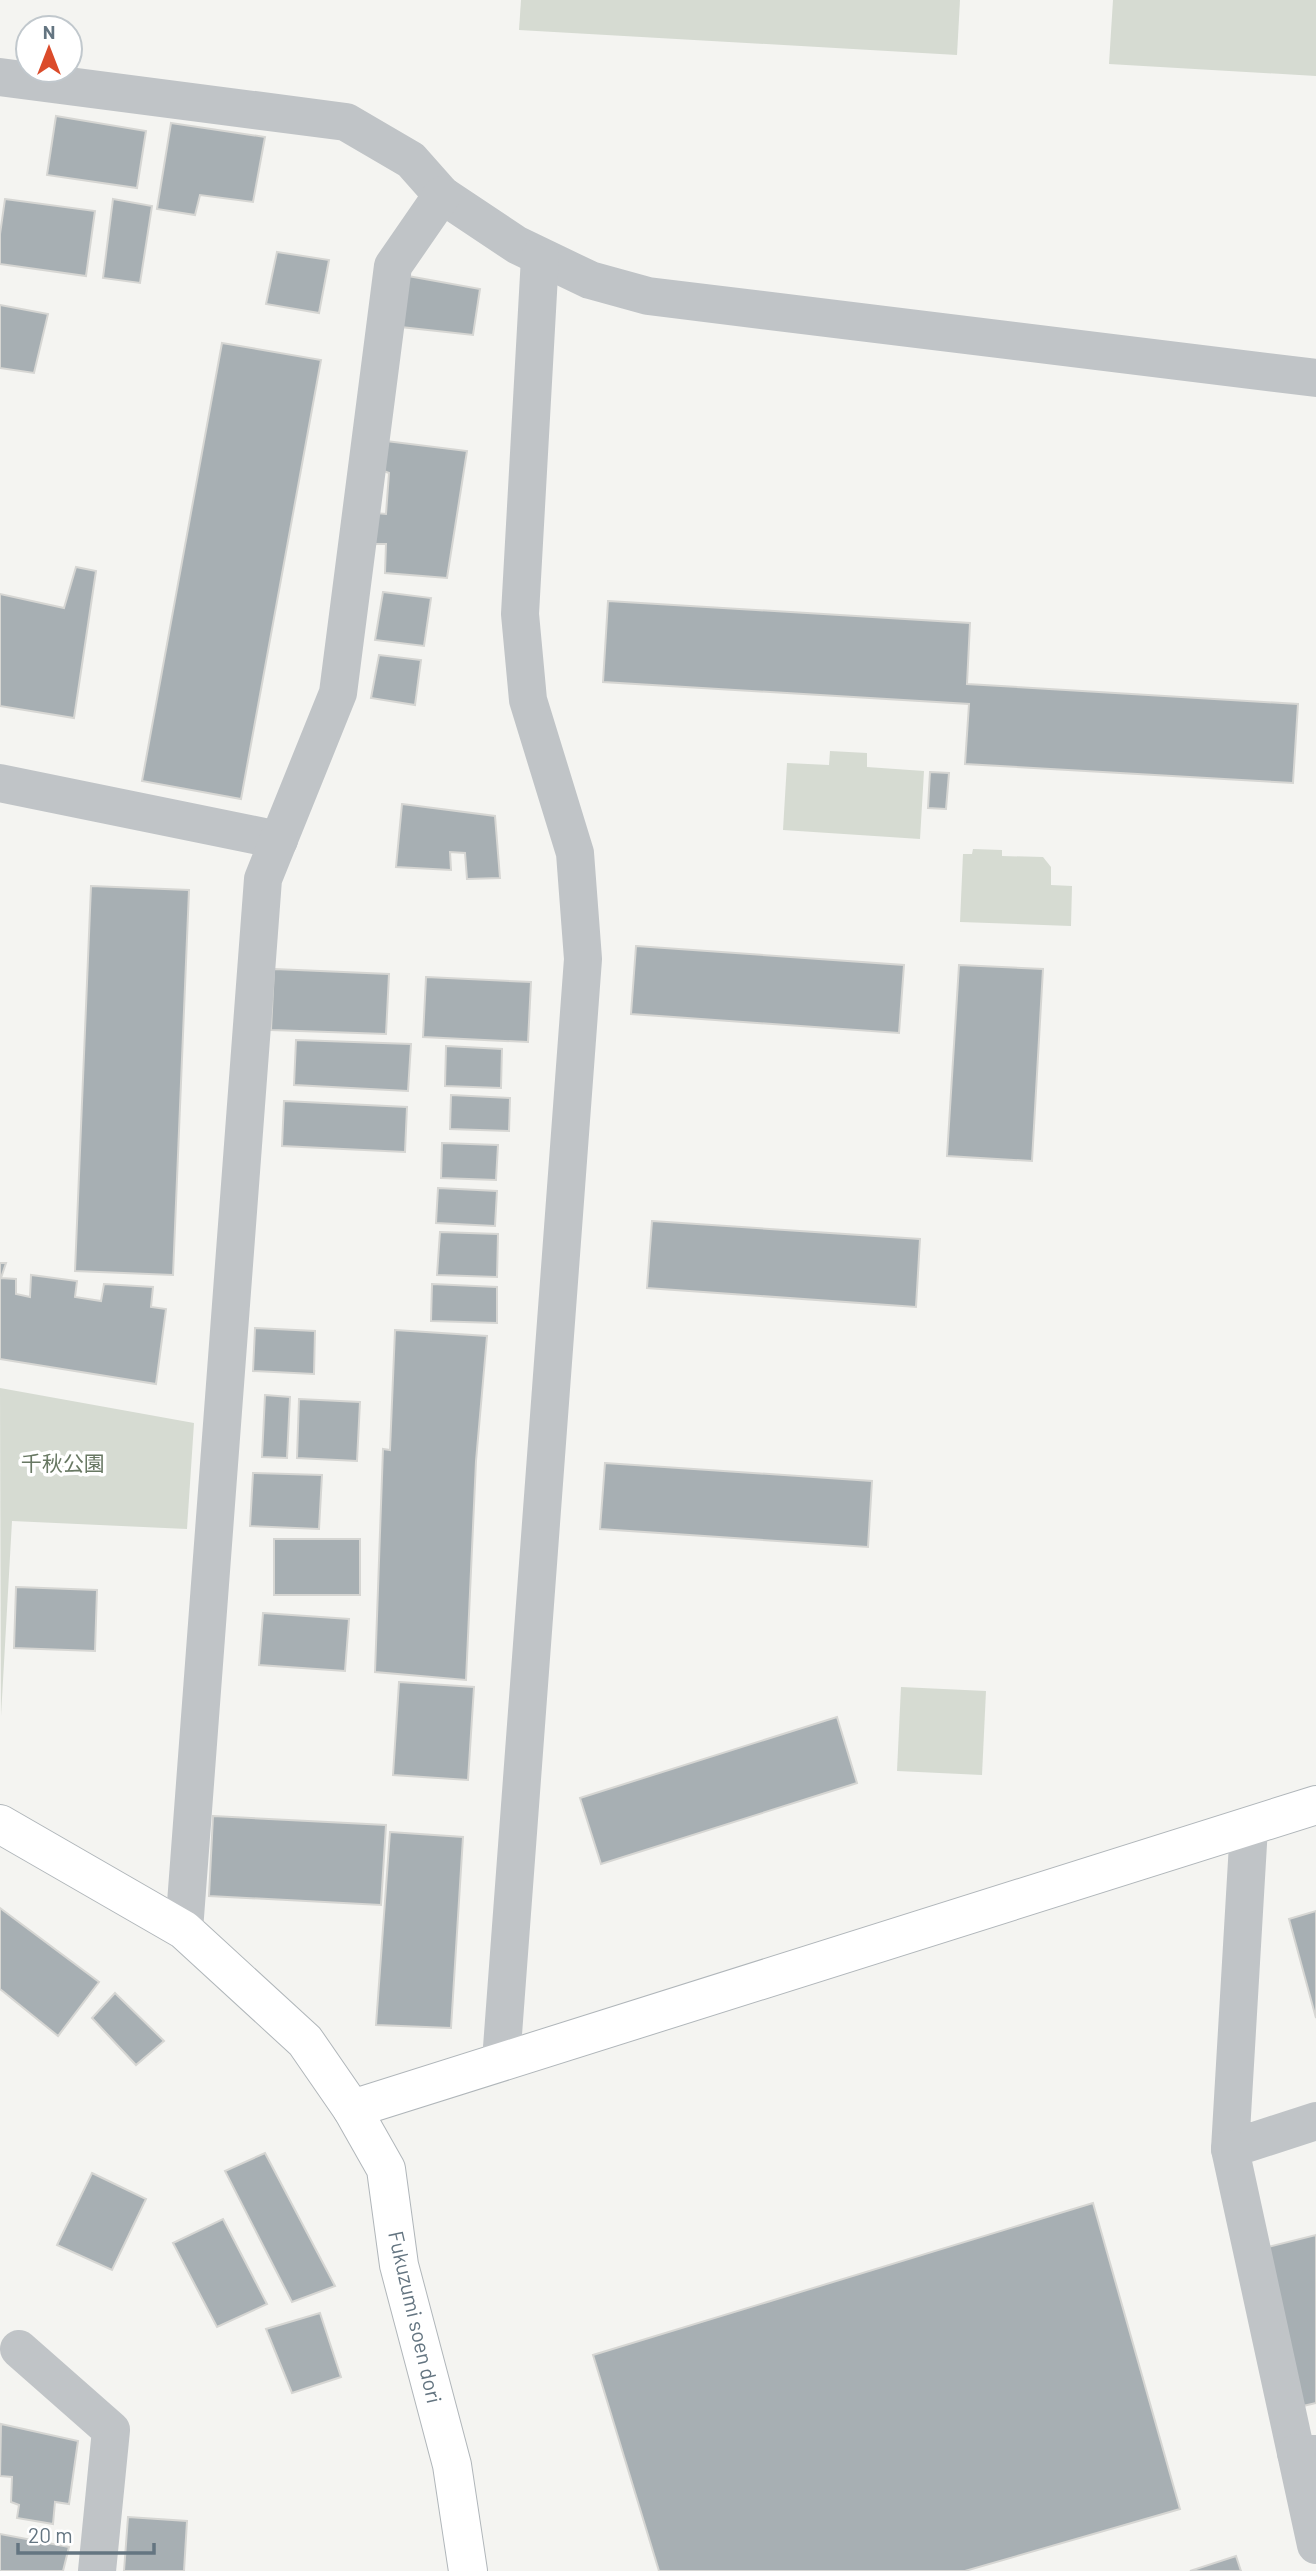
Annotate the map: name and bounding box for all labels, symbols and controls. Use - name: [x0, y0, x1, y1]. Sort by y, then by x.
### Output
- north arrow: [14, 14, 84, 84]
- text: N: [43, 20, 55, 43]
- park label: 千秋公園: [21, 1450, 105, 1475]
- street label: Fukuzumi soen dori: [384, 2228, 448, 2406]
- scale bar: [18, 2512, 154, 2556]
- text: 20 m: [28, 2522, 73, 2547]

